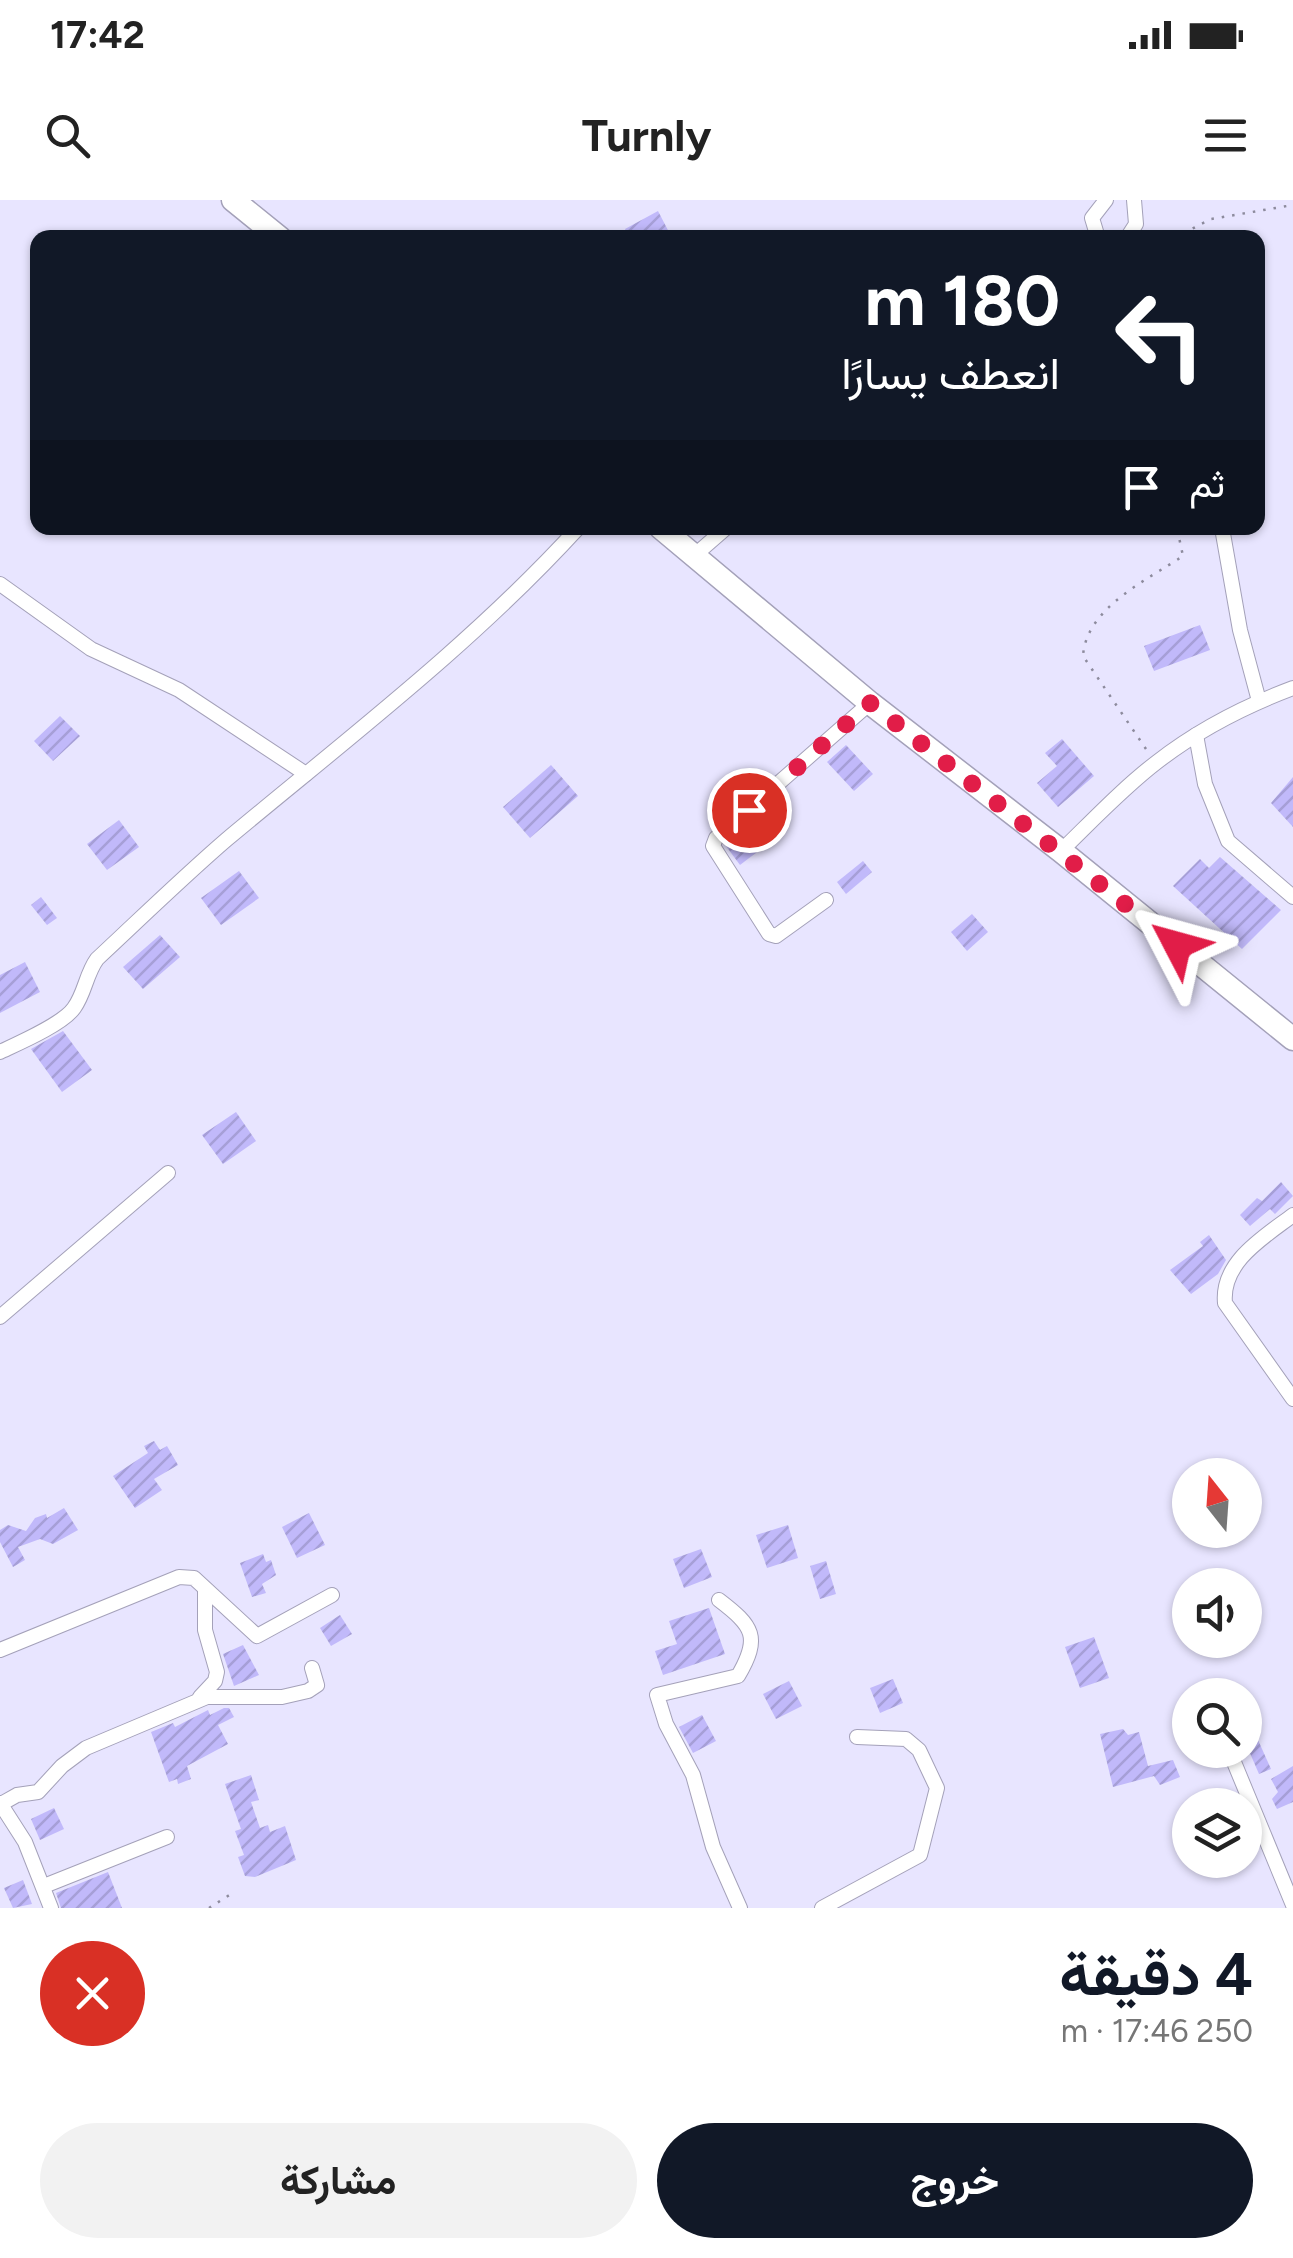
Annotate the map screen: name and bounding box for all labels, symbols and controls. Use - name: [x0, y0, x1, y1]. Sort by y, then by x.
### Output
- text: 17:42: [50, 12, 145, 58]
- icon: search: [40, 108, 95, 163]
- text: Turnly: [582, 108, 711, 162]
- icon: menu: [1198, 108, 1253, 163]
- text: 180 m: [865, 258, 1060, 343]
- icon: left: [1095, 270, 1225, 400]
- text: انعطف يسارًا: [841, 346, 1060, 400]
- icon: arrive: [1114, 460, 1169, 515]
- text: ثم: [1189, 461, 1225, 507]
- pin: [707, 768, 792, 853]
- icon: arrive: [722, 783, 777, 838]
- position arrow: [1125, 893, 1229, 997]
- north arrow: [1172, 1458, 1262, 1548]
- map controls: [1172, 1458, 1262, 1878]
- button: sound: [1172, 1568, 1262, 1658]
- button: search: [1172, 1678, 1262, 1768]
- button: layers: [1172, 1788, 1262, 1878]
- text: 4 دقيقة: [1059, 1938, 1253, 2010]
- button: close: [40, 1941, 145, 2046]
- text: 250 m · 17:46: [1061, 2012, 1253, 2050]
- button: مشاركة: [40, 2123, 637, 2238]
- button: خروج: [657, 2123, 1253, 2238]

